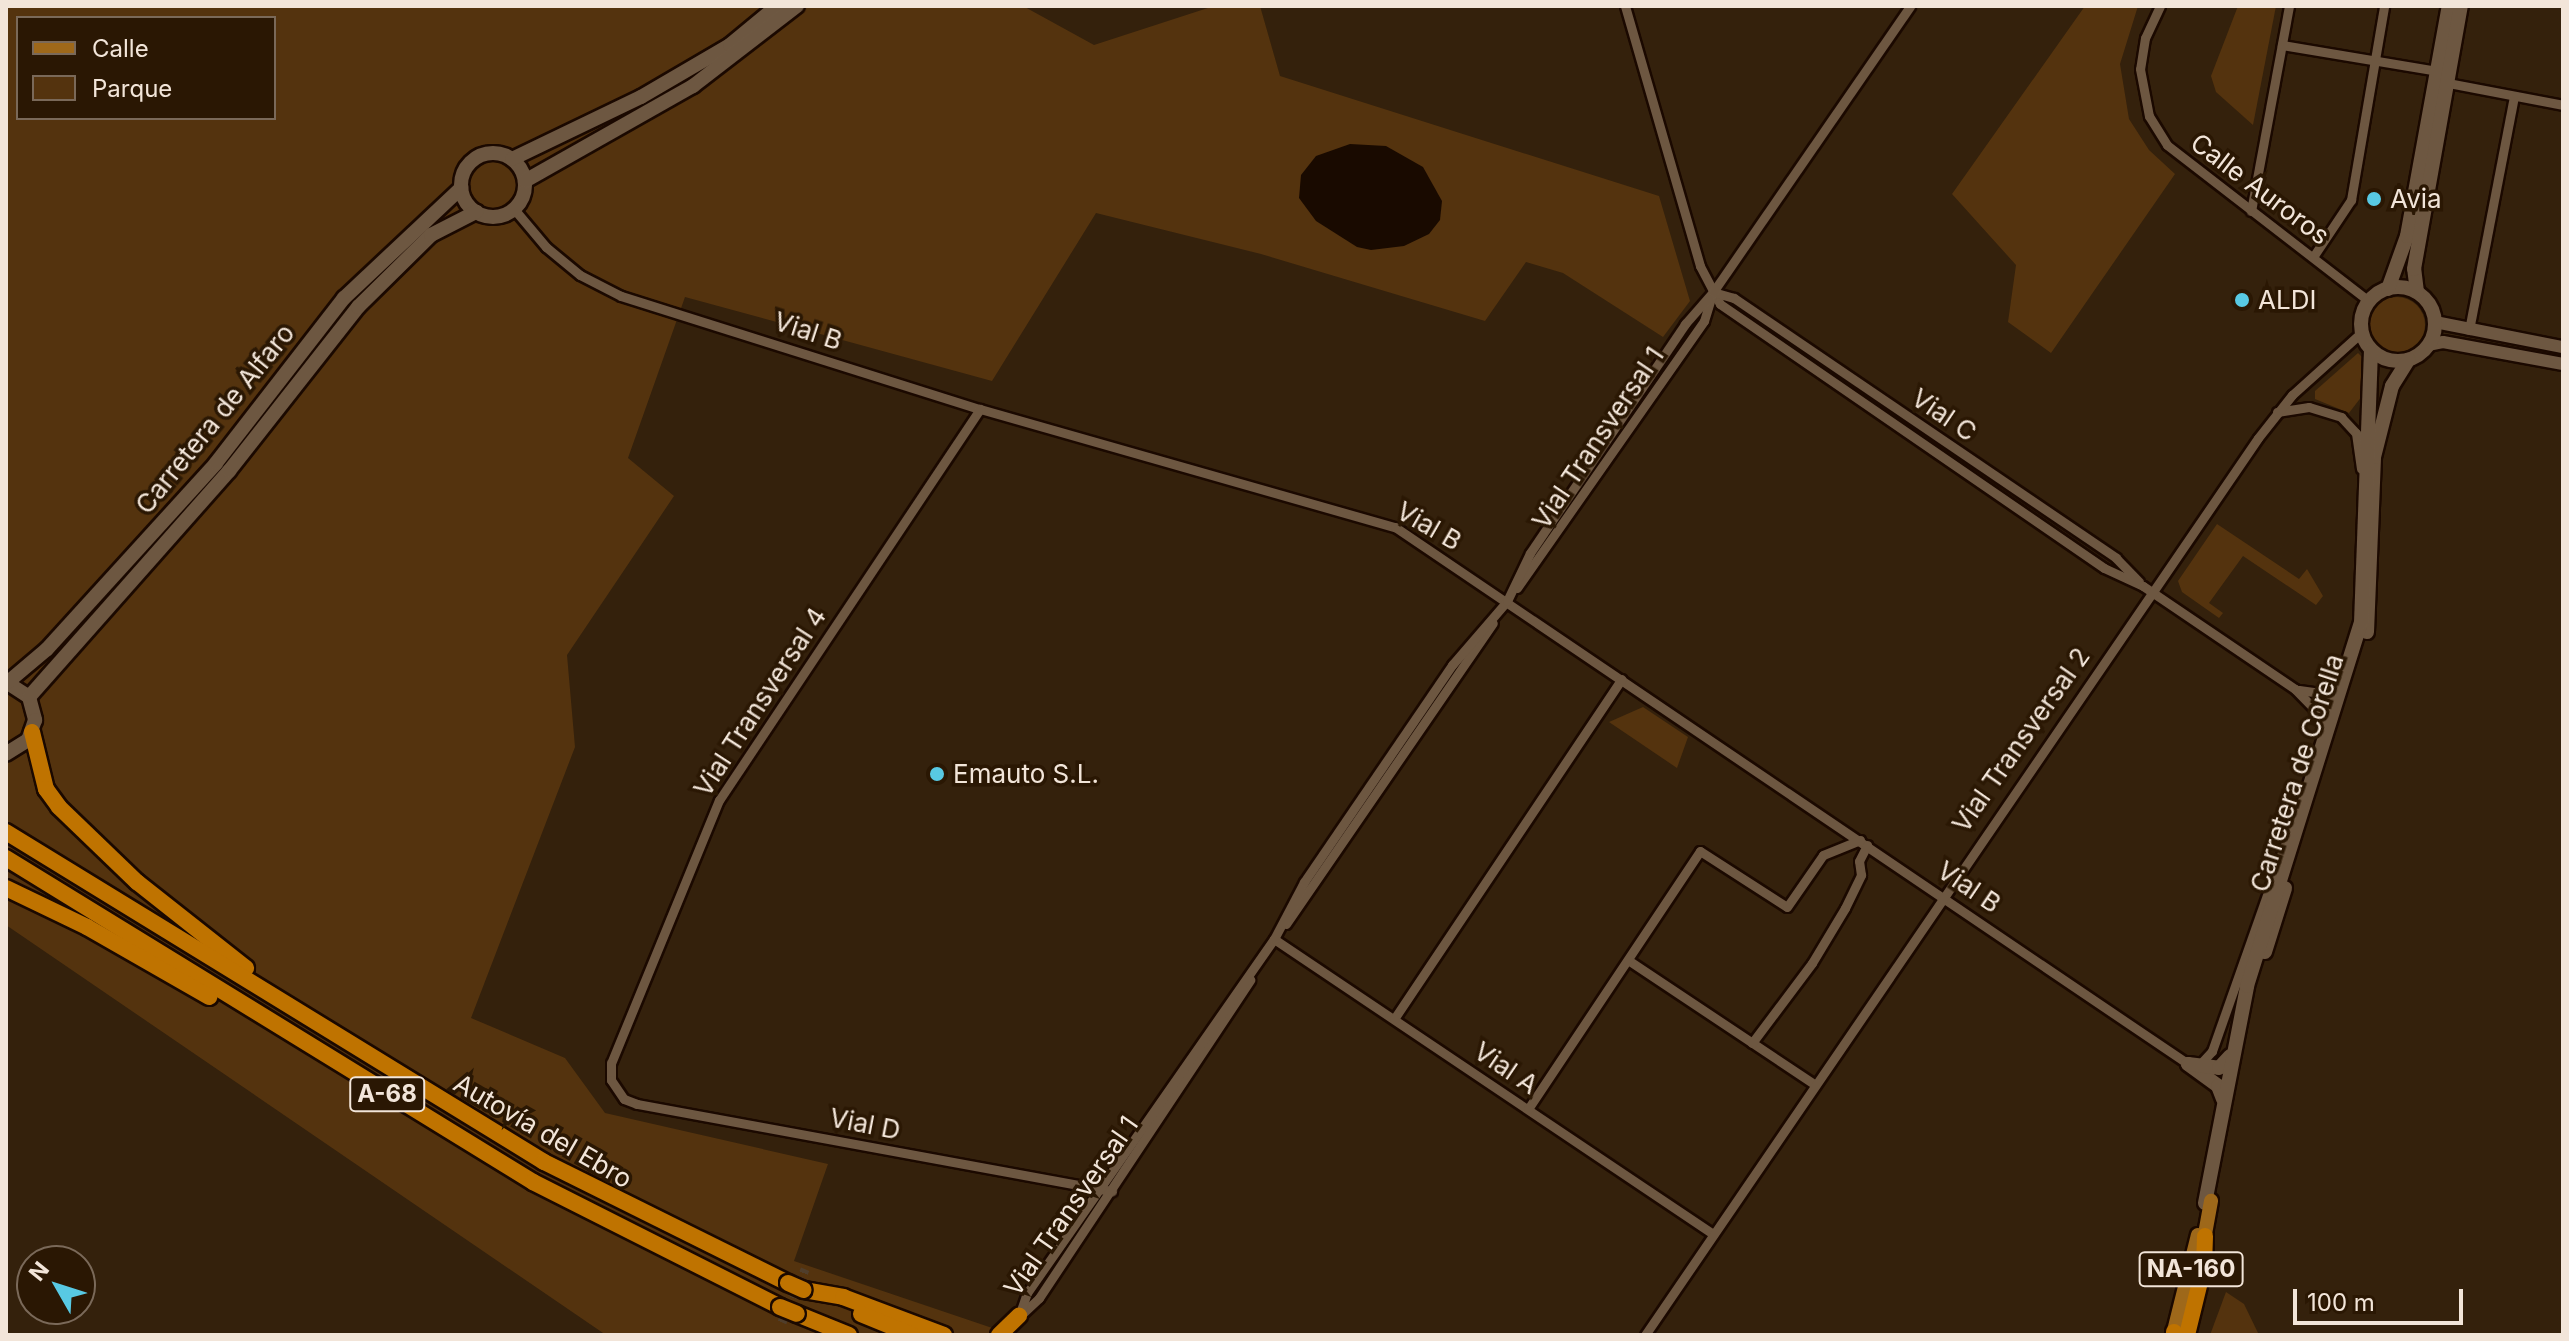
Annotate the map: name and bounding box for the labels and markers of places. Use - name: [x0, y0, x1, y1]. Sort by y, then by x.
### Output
- place label: Avia: [2390, 183, 2442, 215]
- marker: Avia: [2365, 190, 2383, 208]
- place label: ALDI: [2258, 284, 2316, 316]
- marker: ALDI: [2233, 291, 2251, 309]
- place label: Emauto S.L.: [953, 758, 1099, 790]
- marker: Emauto S.L.: [928, 765, 946, 783]

